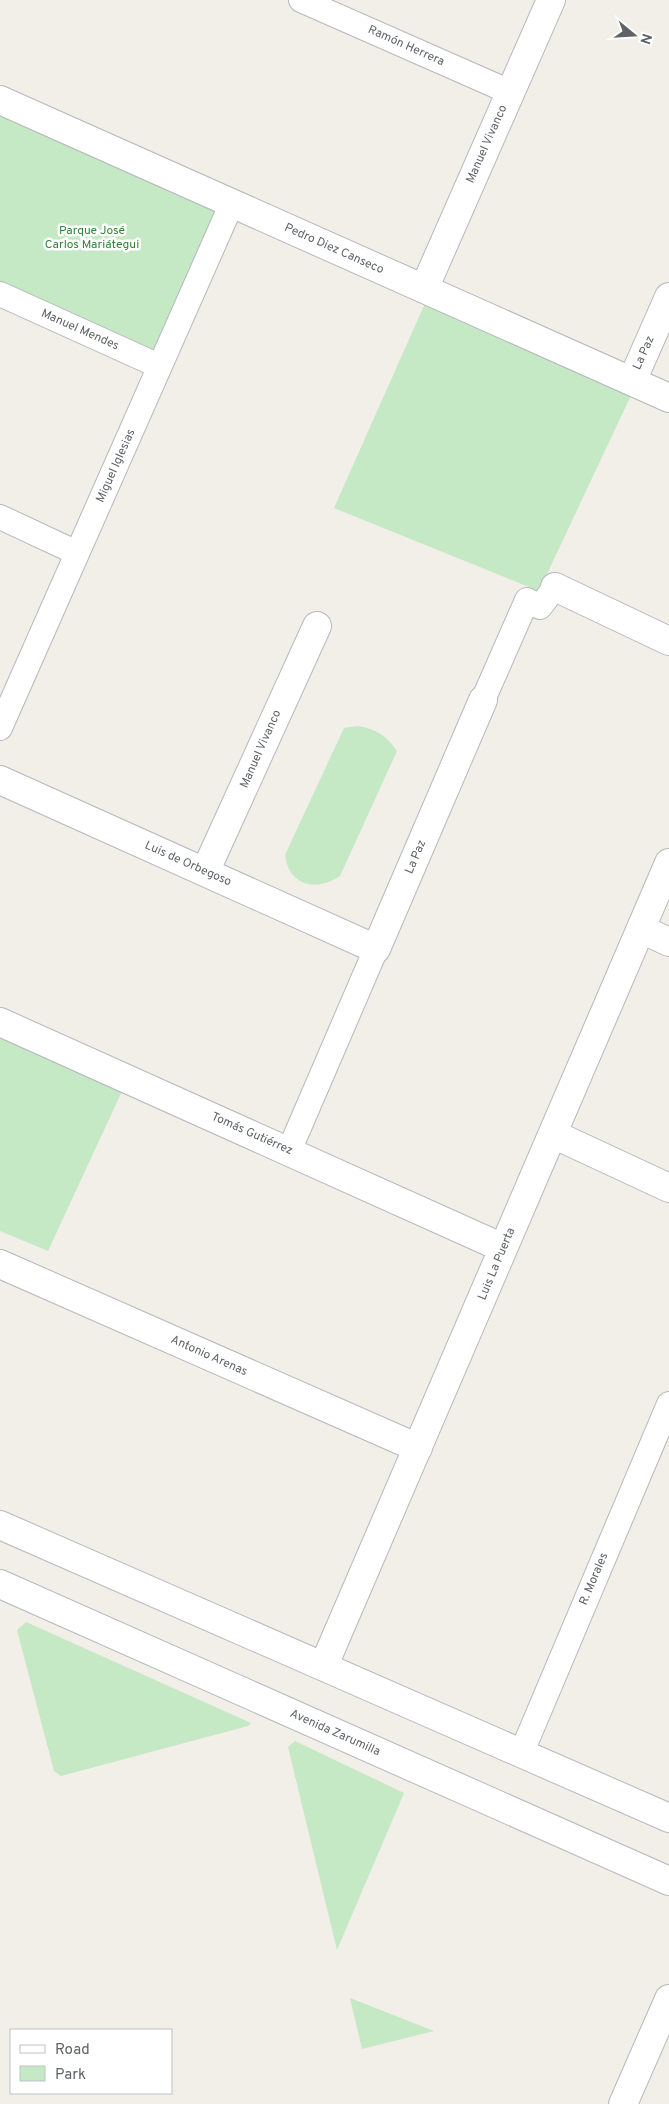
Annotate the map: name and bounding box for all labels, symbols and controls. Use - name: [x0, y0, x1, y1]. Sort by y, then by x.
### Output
- north arrow: [609, 10, 659, 60]
- street label: Ramón Herrera: [365, 22, 447, 70]
- text: N: [635, 31, 655, 46]
- street label: Manuel Vivanco: [463, 102, 512, 186]
- street label: Pedro Diez Canseco: [282, 220, 387, 278]
- park label: Parque José Carlos Mariátegui: [45, 223, 139, 253]
- street label: Manuel Mendes: [39, 306, 121, 354]
- street label: La Paz: [629, 334, 659, 372]
- street label: Miguel Iglesias: [93, 427, 139, 505]
- street label: Manuel Vivanco: [237, 707, 286, 791]
- street label: Luis de Orbegoso: [142, 838, 234, 890]
- street label: La Paz: [402, 838, 430, 876]
- street label: Tomás Gutiérrez: [209, 1109, 295, 1159]
- street label: Luis La Puerta: [475, 1225, 519, 1303]
- street label: Antonio Arenas: [168, 1332, 250, 1380]
- street label: R. Morales: [576, 1550, 612, 1608]
- street label: Avenida Zarumilla: [287, 1706, 383, 1760]
- legend: [10, 2029, 172, 2094]
- text: Road: [55, 2041, 90, 2060]
- text: Park: [55, 2066, 86, 2085]

